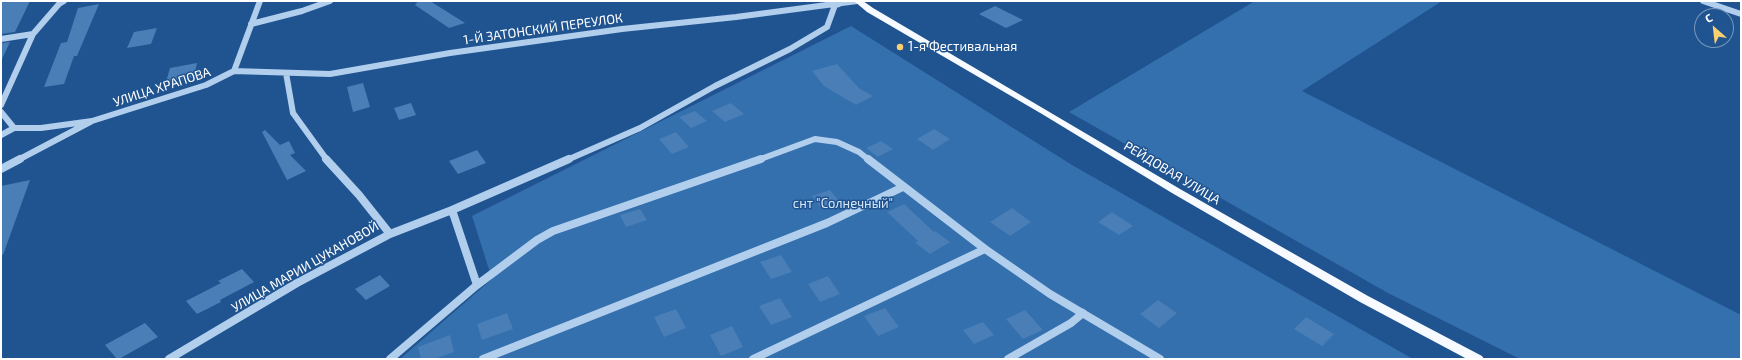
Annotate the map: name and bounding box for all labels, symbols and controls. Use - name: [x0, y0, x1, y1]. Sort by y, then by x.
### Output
- north arrow: [1694, 8, 1734, 48]
- street label: 1-Й ЗАТОНСКИЙ ПЕРЕУЛОК: [462, 10, 624, 48]
- text: С: [1703, 11, 1715, 25]
- place label: 1-я Фестивальная: [908, 39, 1017, 55]
- marker: 1-я Фестивальная: [895, 42, 905, 52]
- street label: УЛИЦА ХРАПОВА: [111, 64, 213, 110]
- street label: РЕЙДОВАЯ УЛИЦА: [1121, 138, 1223, 208]
- park label: снт "Солнечный": [793, 196, 893, 212]
- street label: УЛИЦА МАРИИ ЦУКАНОВОЙ: [229, 218, 381, 316]

